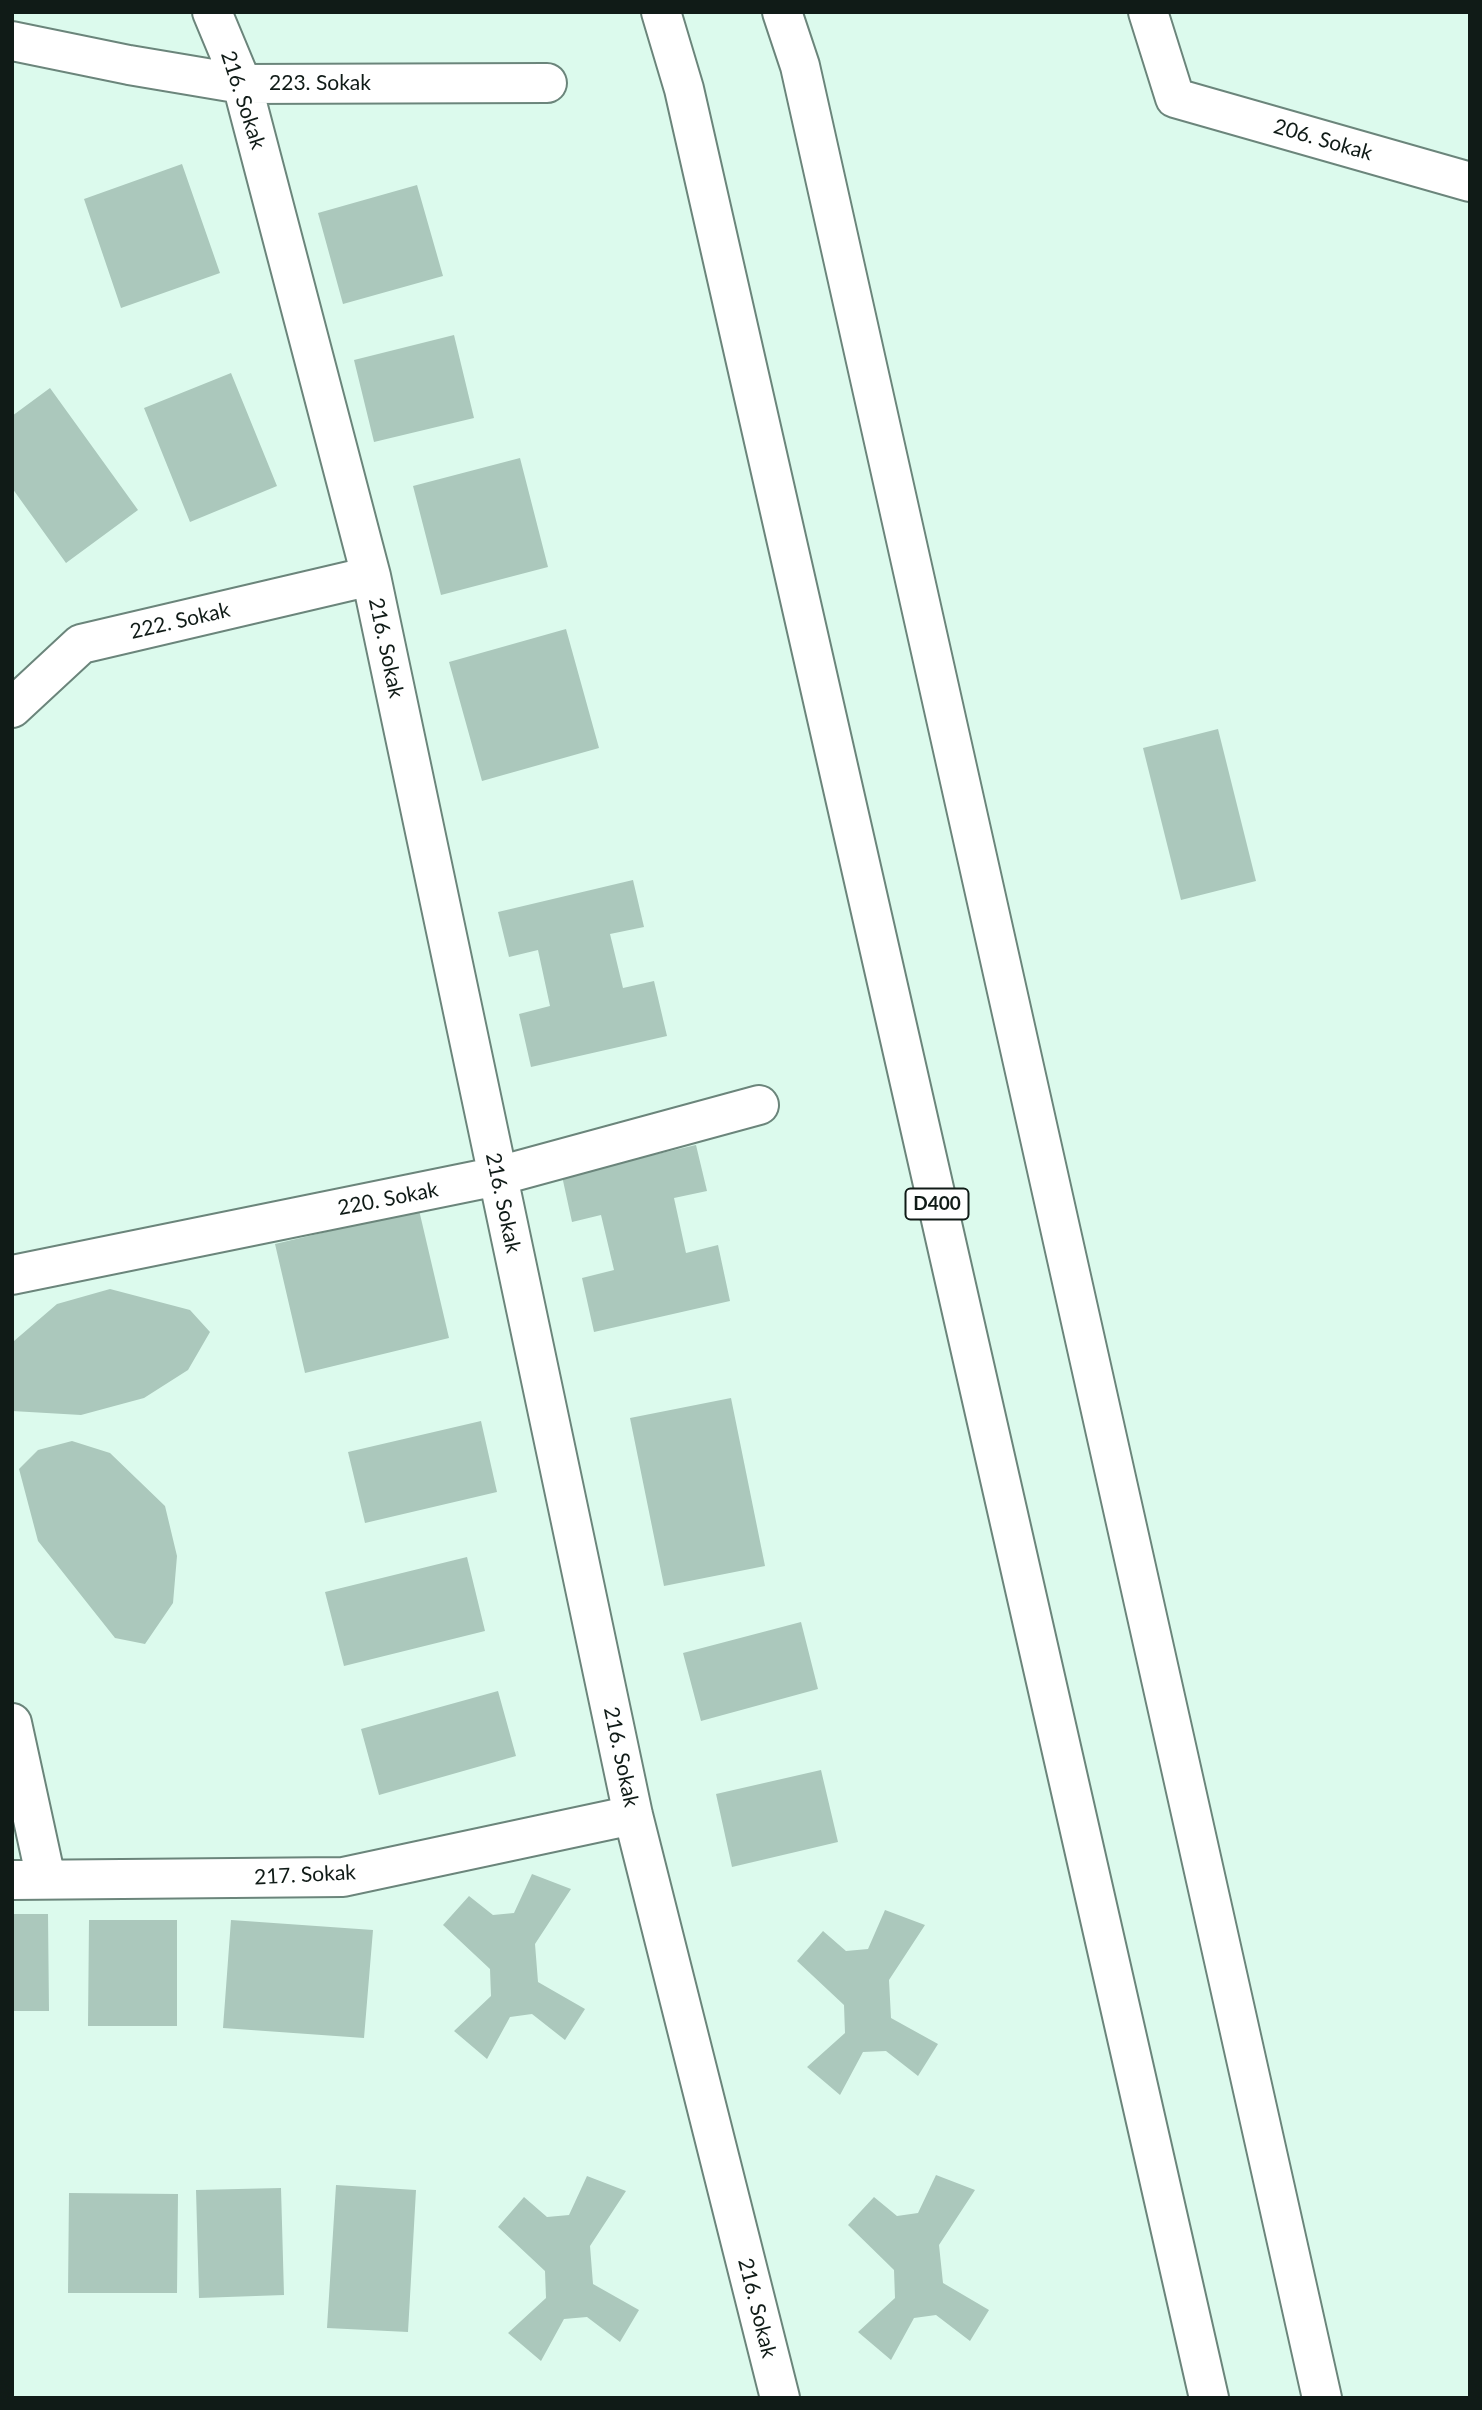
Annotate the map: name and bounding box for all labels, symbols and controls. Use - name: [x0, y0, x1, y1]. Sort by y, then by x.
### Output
- street label: 216. Sokak: [215, 48, 271, 152]
- street label: 223. Sokak: [269, 70, 371, 96]
- street label: 206. Sokak: [1271, 114, 1375, 166]
- street label: 216. Sokak: [363, 596, 409, 700]
- street label: 222. Sokak: [128, 597, 232, 645]
- street label: 216. Sokak: [480, 1151, 526, 1255]
- street label: 220. Sokak: [336, 1177, 440, 1221]
- road number: D400: [906, 1188, 968, 1220]
- street label: 216. Sokak: [598, 1705, 644, 1809]
- street label: 217. Sokak: [253, 1860, 357, 1890]
- street label: 216. Sokak: [732, 2256, 782, 2360]

